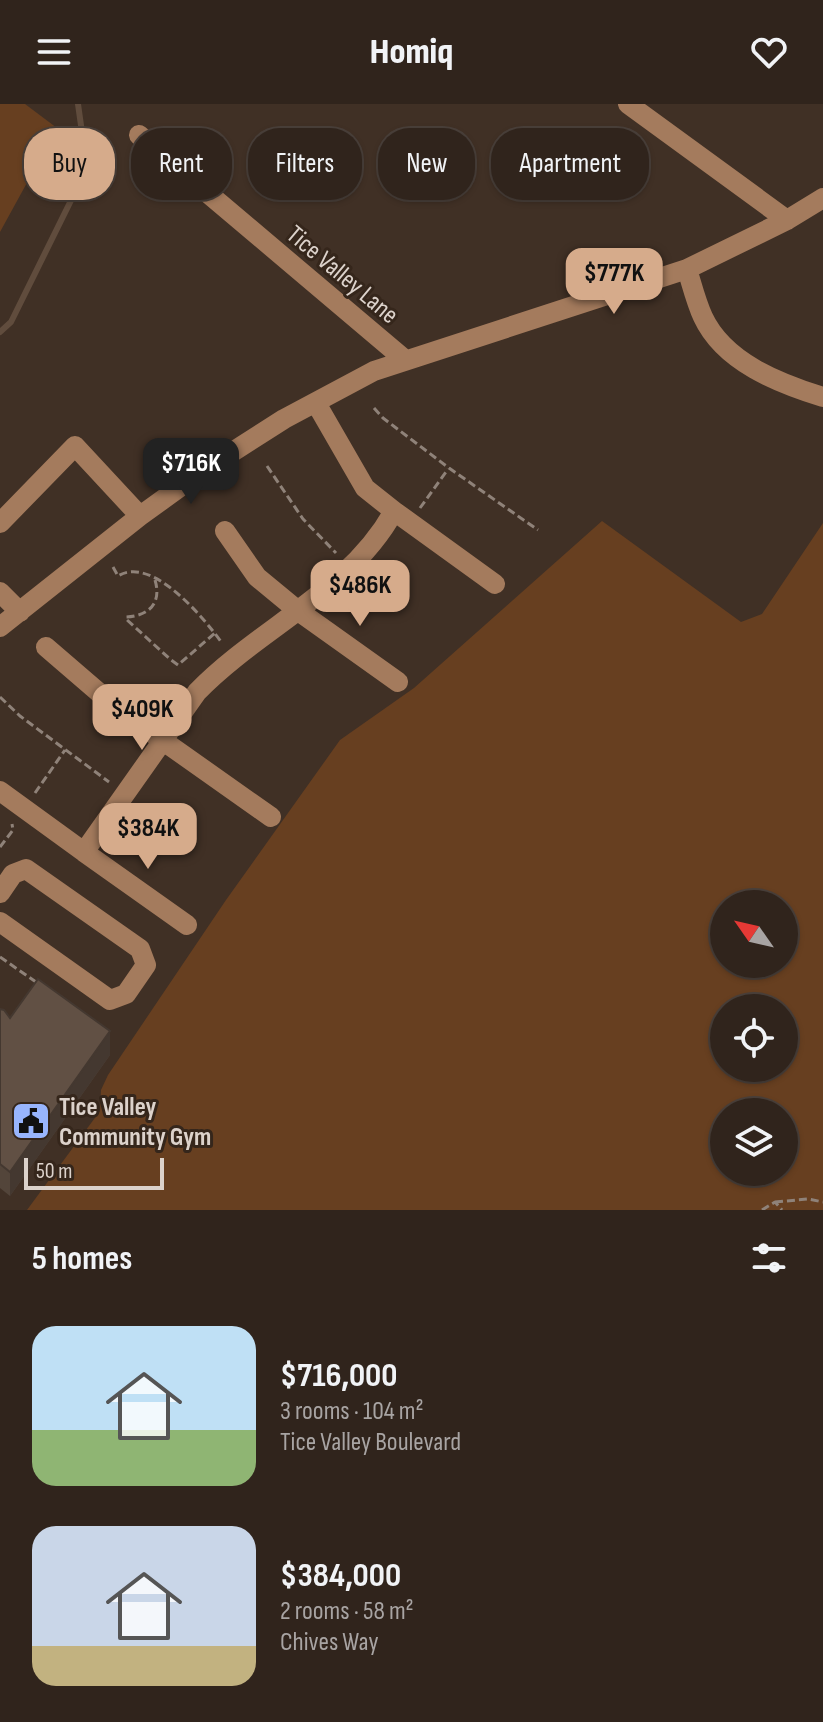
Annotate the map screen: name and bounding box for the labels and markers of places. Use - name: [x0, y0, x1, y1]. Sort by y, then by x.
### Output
- pin: $777K: [558, 248, 670, 316]
- pin: $716K: [135, 438, 247, 506]
- pin: $486K: [304, 560, 416, 628]
- pin: $409K: [86, 684, 198, 752]
- pin: $384K: [92, 803, 204, 871]
- place label: Tice Valley Community Gym: [59, 1092, 211, 1153]
- public building icon: Tice Valley Community Gym: [10, 1100, 52, 1142]

